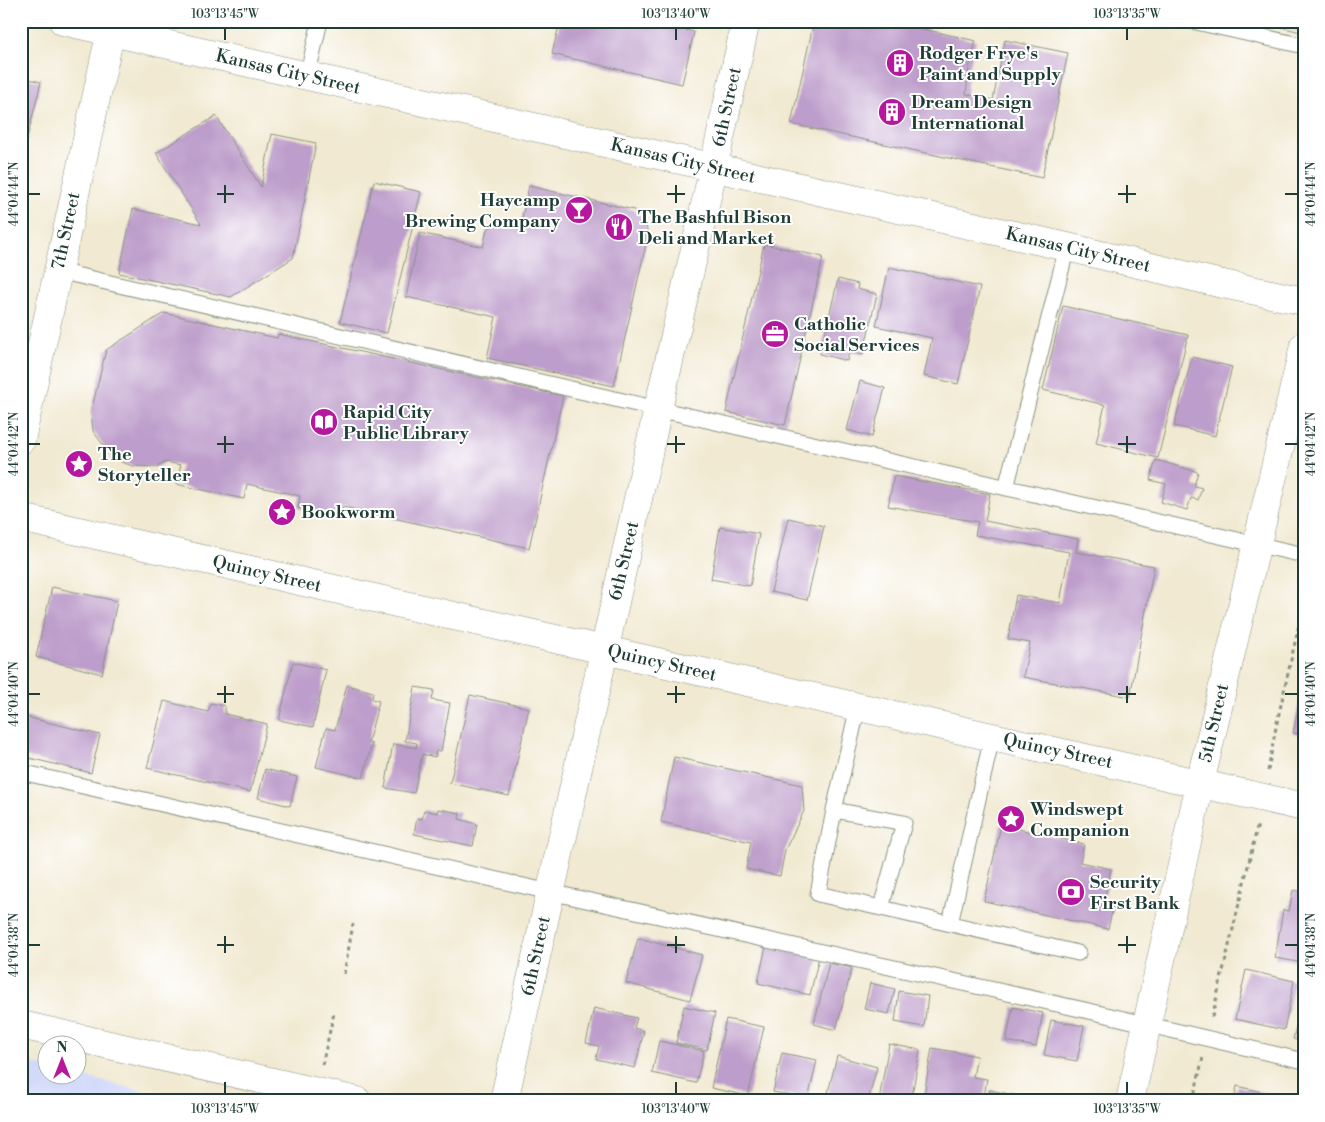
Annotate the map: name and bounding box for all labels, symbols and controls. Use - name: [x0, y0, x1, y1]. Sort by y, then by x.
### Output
- text: 103°13'45"W: [191, 7, 260, 22]
- text: 103°13'40"W: [642, 7, 712, 22]
- text: 103°13'35"W: [1093, 7, 1162, 22]
- place label: Rodger Frye's Paint and Supply: [919, 42, 1062, 86]
- street label: Kansas City Street: [213, 44, 363, 100]
- building icon: Rodger Frye's Paint and Supply: [885, 48, 915, 78]
- street label: 6th Street: [707, 64, 747, 149]
- place label: Dream Design International: [911, 91, 1032, 135]
- building icon: Dream Design International: [877, 97, 907, 127]
- street label: Kansas City Street: [608, 133, 758, 189]
- text: 44°04'44"N: [7, 162, 22, 226]
- text: 44°04'44"N: [1304, 162, 1319, 226]
- street label: 7th Street: [47, 189, 86, 272]
- place label: Haycamp Brewing Company: [405, 189, 561, 233]
- bar icon: Haycamp Brewing Company: [564, 195, 594, 225]
- place label: The Bashful Bison Deli and Market: [638, 206, 791, 250]
- restaurant icon: The Bashful Bison Deli and Market: [604, 212, 634, 242]
- street label: Kansas City Street: [1003, 222, 1153, 278]
- place label: Catholic Social Services: [794, 313, 920, 357]
- office icon: Catholic Social Services: [760, 319, 790, 349]
- place label: Rapid City Public Library: [343, 401, 470, 445]
- library icon: Rapid City Public Library: [309, 407, 339, 437]
- text: 44°04'42"N: [7, 412, 22, 476]
- text: 44°04'42"N: [1304, 412, 1319, 476]
- place label: The Storyteller: [98, 443, 191, 487]
- place icon: The Storyteller: [64, 449, 94, 479]
- place icon: Bookworm: [267, 497, 297, 527]
- place label: Bookworm: [301, 501, 396, 524]
- street label: 6th Street: [604, 518, 644, 603]
- street label: Quincy Street: [210, 550, 324, 598]
- street label: Quincy Street: [605, 639, 719, 687]
- text: 44°04'40"N: [7, 661, 22, 727]
- text: 44°04'40"N: [1304, 661, 1319, 727]
- street label: 5th Street: [1194, 681, 1234, 764]
- street label: Quincy Street: [1001, 728, 1116, 774]
- place label: Windswept Companion: [1029, 798, 1129, 842]
- place icon: Windswept Companion: [996, 804, 1026, 834]
- place label: Security First Bank: [1090, 871, 1180, 915]
- bank icon: Security First Bank: [1056, 877, 1086, 907]
- text: 44°04'38"N: [7, 913, 22, 977]
- street label: 6th Street: [516, 913, 556, 998]
- text: 44°04'38"N: [1304, 913, 1319, 977]
- north arrow: [38, 1034, 88, 1084]
- text: N: [56, 1039, 68, 1057]
- text: 103°13'45"W: [191, 1102, 260, 1117]
- text: 103°13'40"W: [642, 1102, 712, 1117]
- text: 103°13'35"W: [1093, 1102, 1162, 1117]

